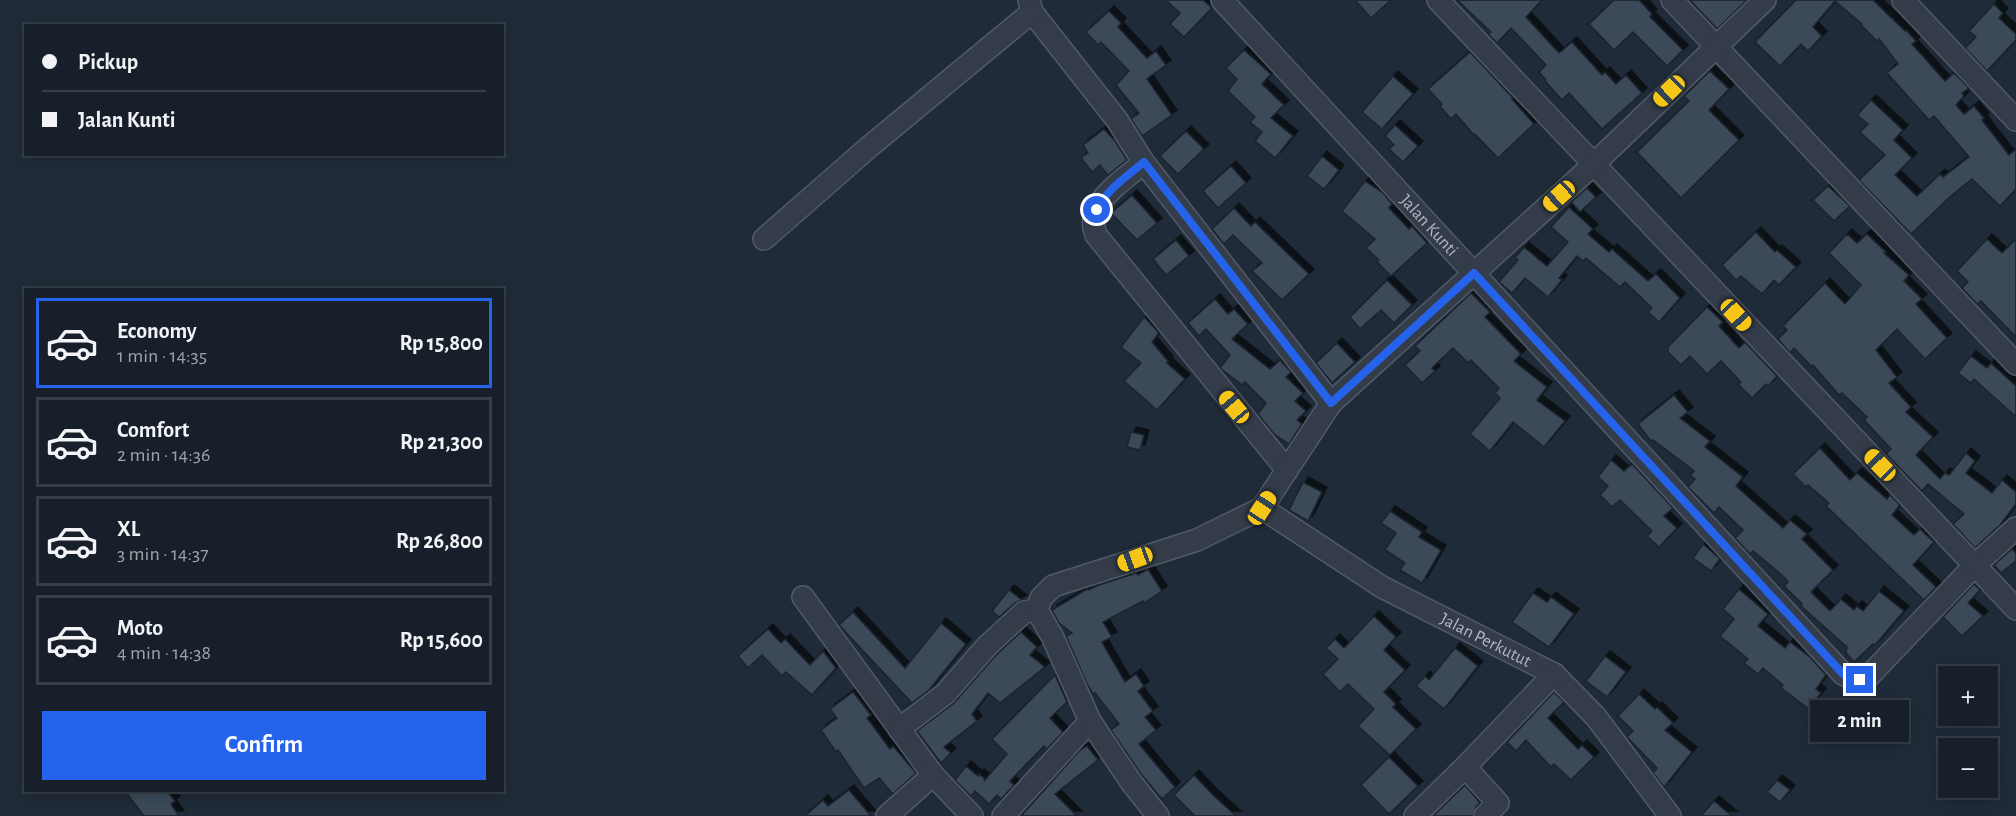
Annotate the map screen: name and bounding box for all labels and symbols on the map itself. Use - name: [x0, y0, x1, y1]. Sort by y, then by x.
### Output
- car: [1650, 72, 1688, 110]
- car: [1540, 177, 1578, 215]
- street label: Jalan Kunti: [1396, 192, 1461, 260]
- route start: [1083, 196, 1110, 223]
- car: [1717, 296, 1755, 334]
- car: [1216, 387, 1252, 427]
- car: [1861, 446, 1899, 484]
- car: [1245, 488, 1279, 528]
- car: [1115, 544, 1155, 574]
- street label: Jalan Perkutut: [1437, 610, 1534, 671]
- route end: [1846, 666, 1873, 693]
- callout: 2 min: [1810, 701, 1910, 743]

